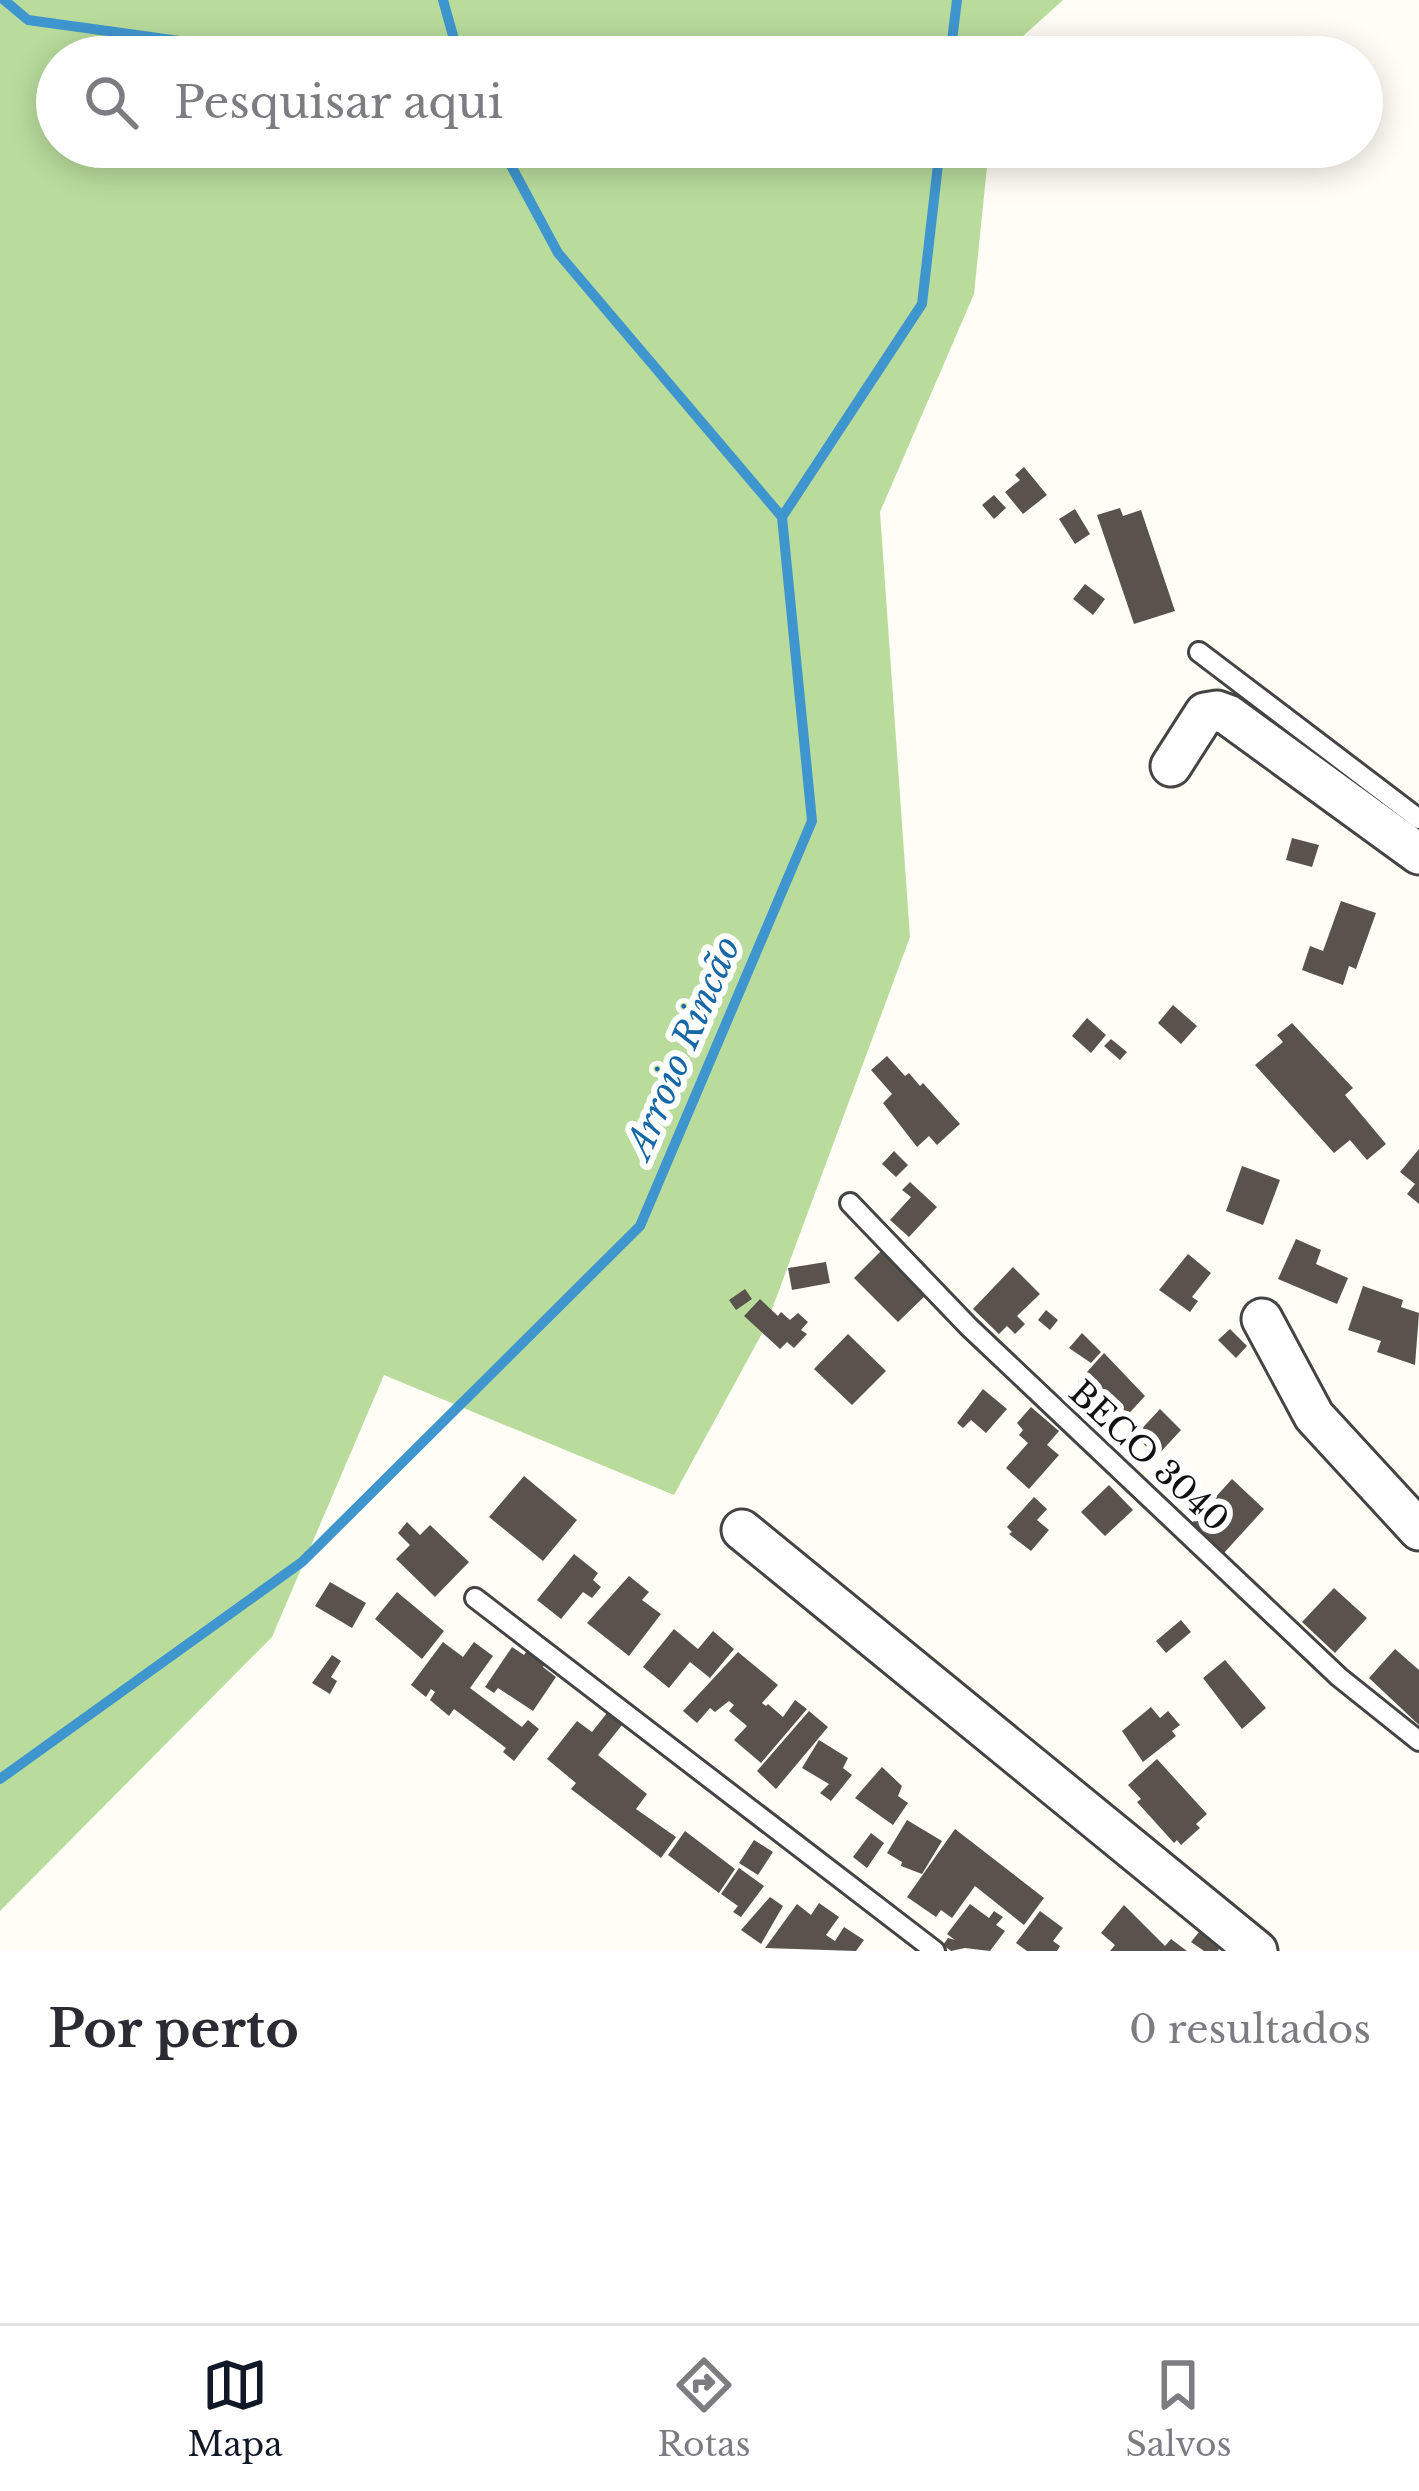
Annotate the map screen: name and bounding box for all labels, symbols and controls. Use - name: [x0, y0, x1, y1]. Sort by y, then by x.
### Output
- search box: [36, 36, 1383, 168]
- icon: search: [78, 69, 144, 135]
- text: Pesquisar aqui: [174, 74, 503, 130]
- water label: Arroio Rincão: [615, 930, 750, 1168]
- street label: BECO 3040: [1061, 1372, 1237, 1540]
- text: Por perto: [48, 1998, 299, 2061]
- text: 0 resultados: [1129, 2005, 1371, 2054]
- tab: Mapa: [187, 2352, 282, 2465]
- tab: Rotas: [657, 2352, 750, 2465]
- tab: Salvos: [1125, 2352, 1231, 2465]

